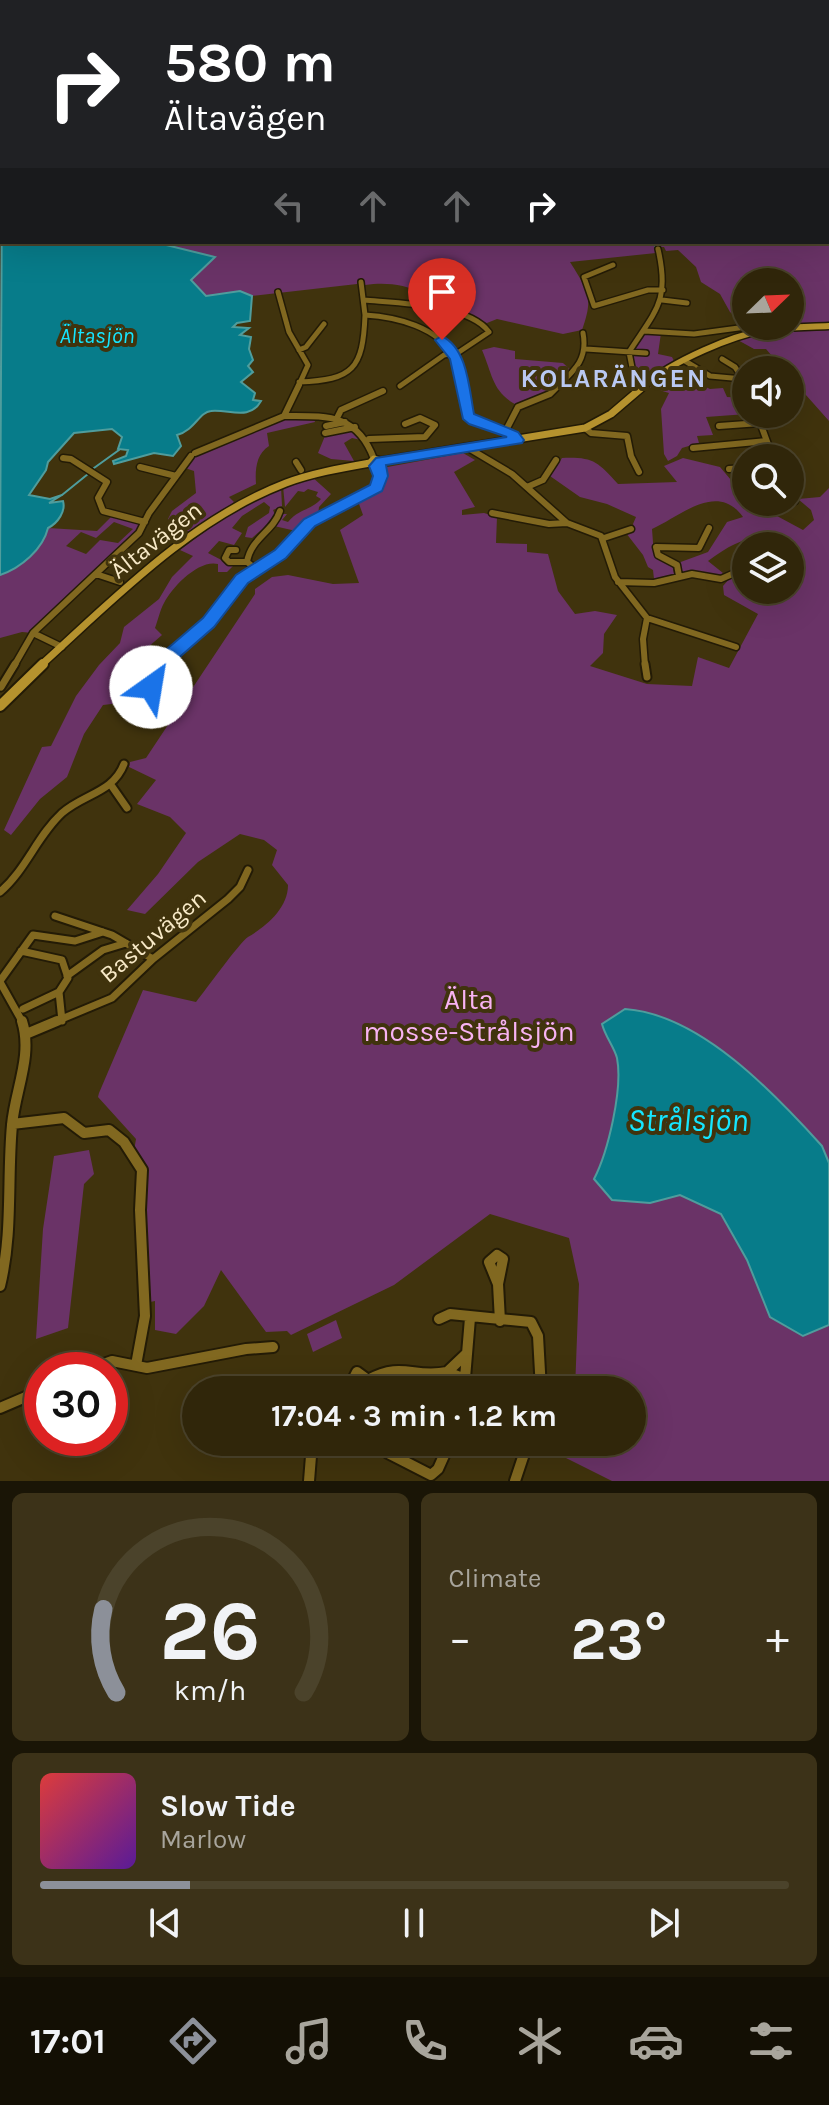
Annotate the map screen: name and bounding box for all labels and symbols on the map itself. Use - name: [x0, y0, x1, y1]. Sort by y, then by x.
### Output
- pin: [408, 258, 476, 340]
- north arrow: [732, 268, 804, 340]
- water label: Ältasjön: [60, 323, 134, 349]
- district label: KOLARÄNGEN: [521, 363, 708, 394]
- street label: Ältavägen: [105, 496, 207, 584]
- position arrow: [109, 645, 193, 729]
- street label: Bastuvägen: [94, 884, 212, 988]
- park label: Älta mosse-Strålsjön: [363, 983, 575, 1048]
- water label: Strålsjön: [628, 1102, 748, 1139]
- speed limit sign: 30: [24, 1352, 128, 1456]

